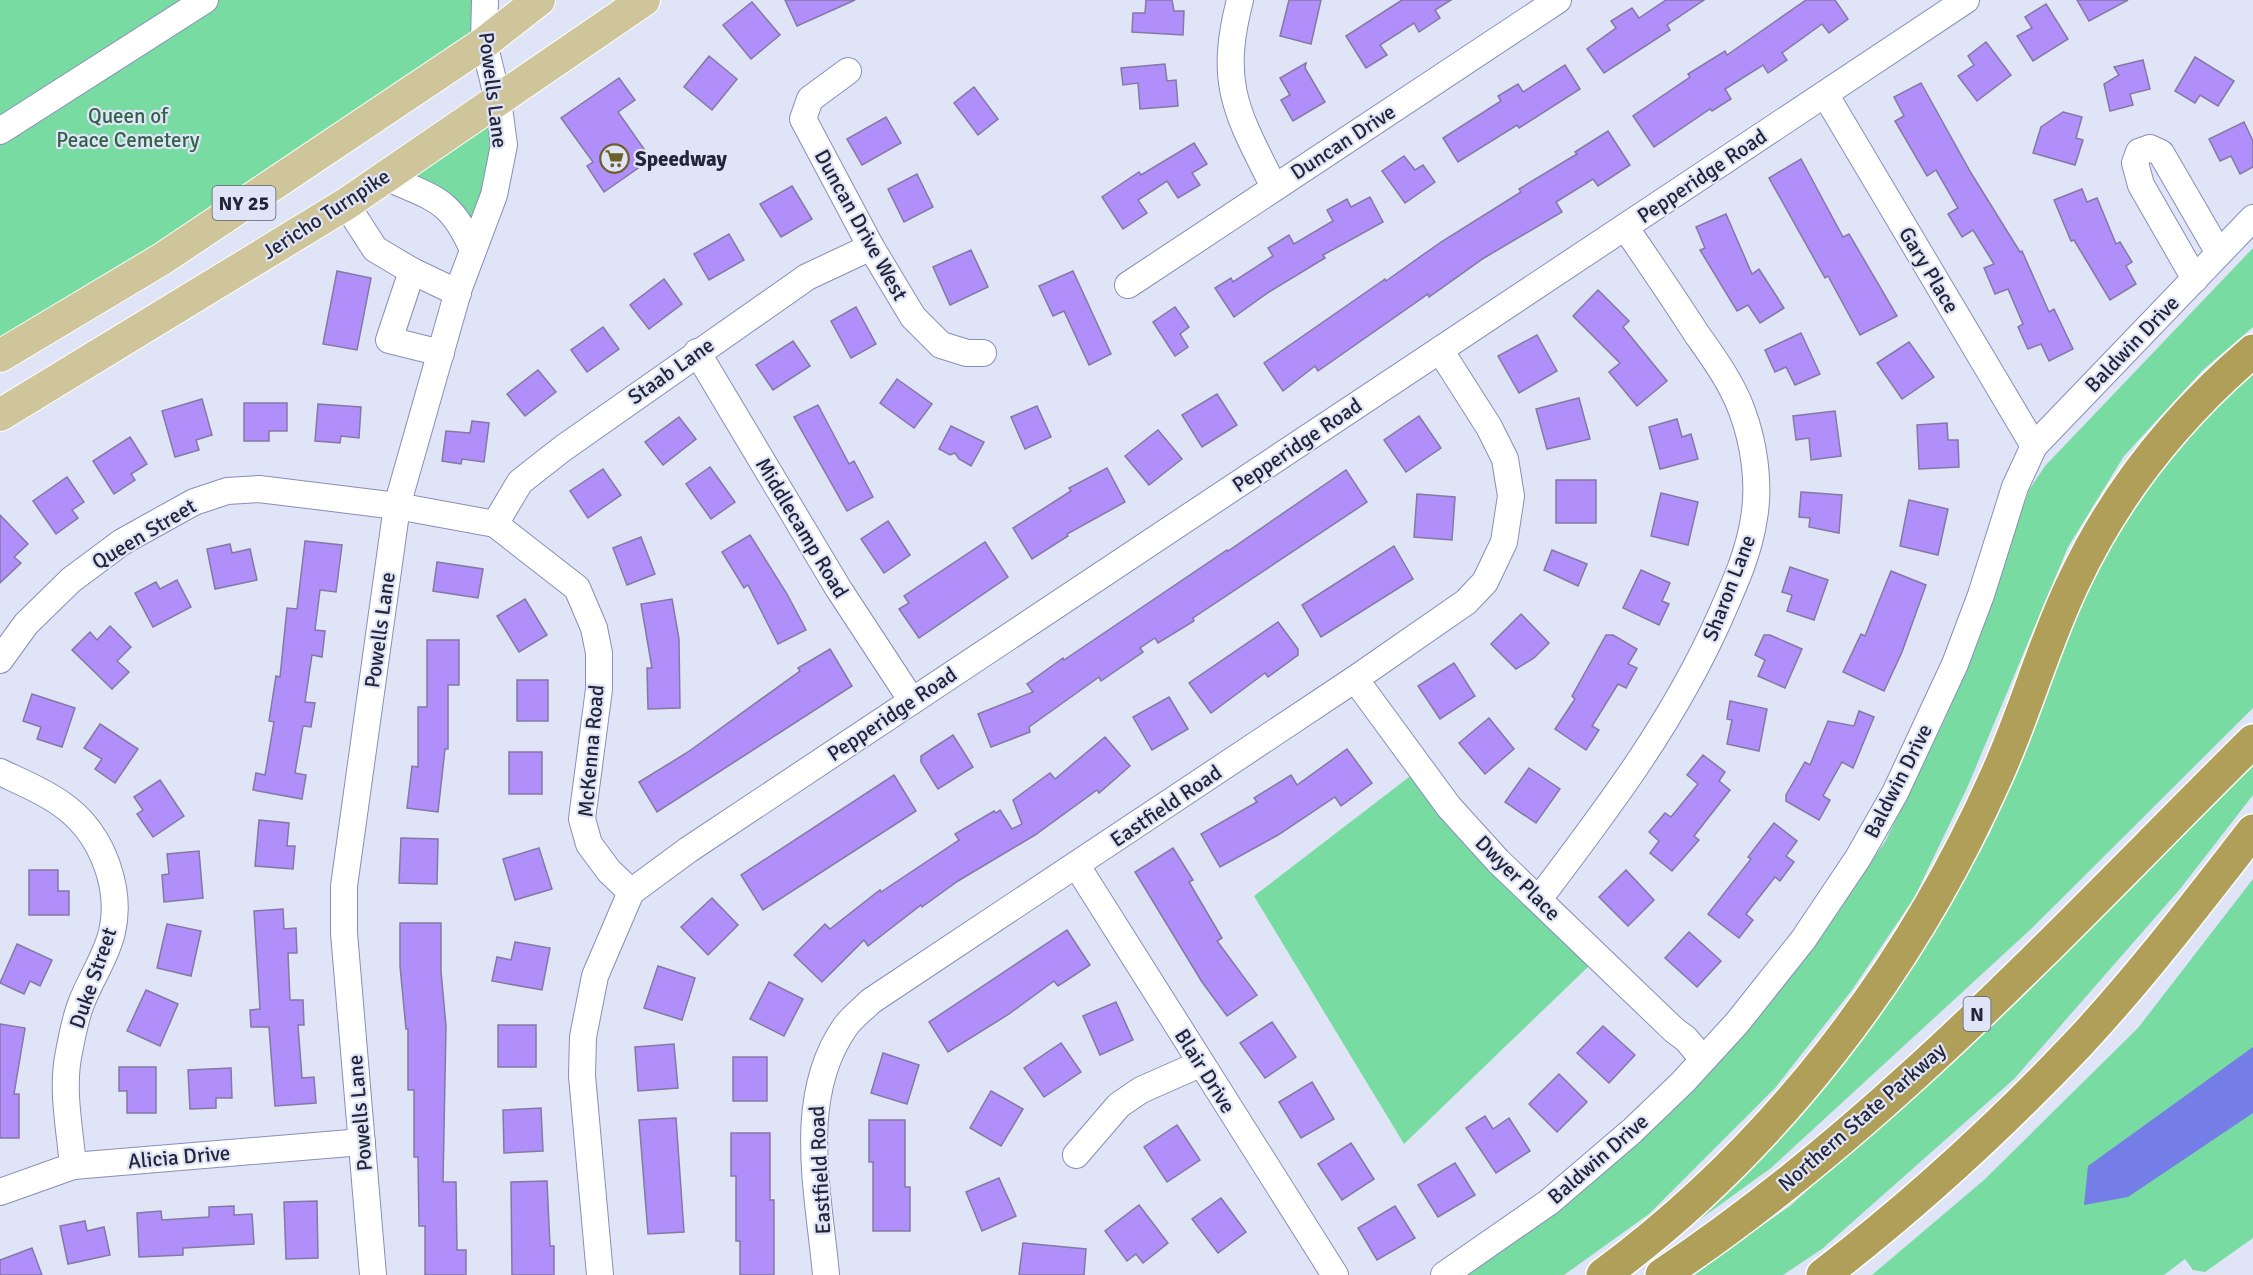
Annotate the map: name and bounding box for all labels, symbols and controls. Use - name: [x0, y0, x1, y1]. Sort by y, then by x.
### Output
- street label: Powells Lane: [473, 30, 513, 150]
- street label: Duncan Drive: [1286, 98, 1400, 186]
- park label: Queen of Peace Cemetery: [56, 103, 200, 153]
- street label: Pepperidge Road: [1632, 123, 1772, 229]
- supermarket icon: Speedway: [598, 143, 630, 175]
- street label: Duncan Drive West: [809, 145, 913, 305]
- place label: Speedway: [635, 146, 727, 172]
- street label: Jericho Turnpike: [257, 163, 395, 265]
- road number: NY 25: [212, 186, 276, 220]
- street label: Gary Place: [1893, 222, 1965, 318]
- street label: Baldwin Drive: [2079, 290, 2185, 398]
- street label: Staab Lane: [623, 332, 719, 410]
- street label: Pepperidge Road: [1227, 392, 1367, 498]
- street label: Middlecamp Road: [750, 453, 854, 603]
- street label: Queen Street: [87, 493, 201, 575]
- street label: Sharon Lane: [1697, 531, 1761, 645]
- street label: Powells Lane: [359, 570, 401, 690]
- street label: Pepperidge Road: [822, 661, 962, 767]
- street label: McKenna Road: [572, 684, 610, 818]
- street label: Baldwin Drive: [1858, 720, 1938, 842]
- street label: Eastfield Road: [1105, 759, 1227, 853]
- street label: Dwyer Place: [1470, 830, 1566, 926]
- street label: Duke Street: [64, 924, 122, 1032]
- road number: N: [1964, 997, 1990, 1031]
- street label: Blair Drive: [1169, 1024, 1241, 1118]
- street label: Northern State Parkway: [1773, 1037, 1951, 1197]
- street label: Powells Lane: [342, 1054, 378, 1172]
- street label: Eastfield Road: [804, 1105, 836, 1235]
- street label: Baldwin Drive: [1542, 1108, 1654, 1210]
- street label: Alicia Drive: [127, 1140, 231, 1174]

